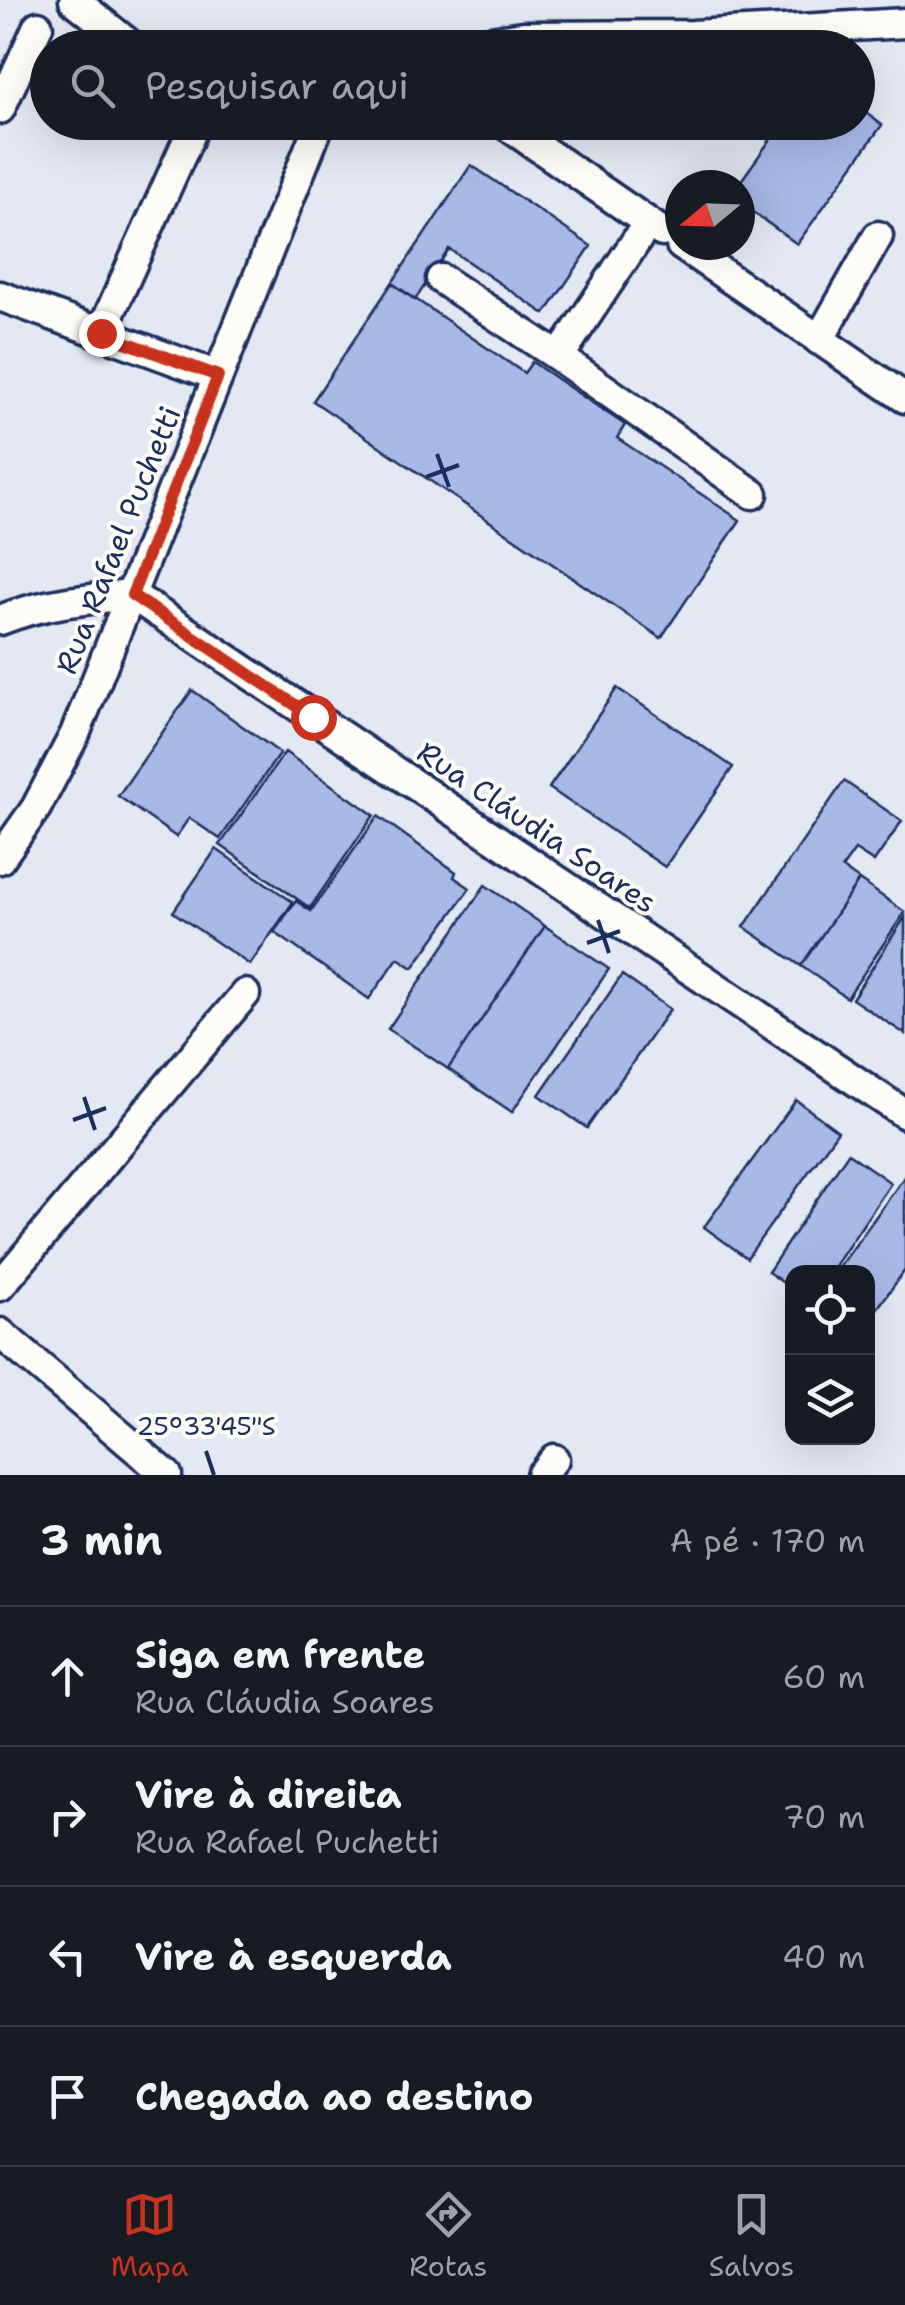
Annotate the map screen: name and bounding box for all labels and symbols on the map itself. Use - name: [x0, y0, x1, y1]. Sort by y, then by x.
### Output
- north arrow: [665, 170, 755, 260]
- route end: [79, 311, 125, 357]
- street label: Rua Rafael Puchetti: [46, 400, 190, 680]
- route start: [291, 695, 337, 741]
- street label: Rua Cláudia Soares: [409, 732, 665, 922]
- text: 25°33'45"S: [136, 1409, 276, 1443]

